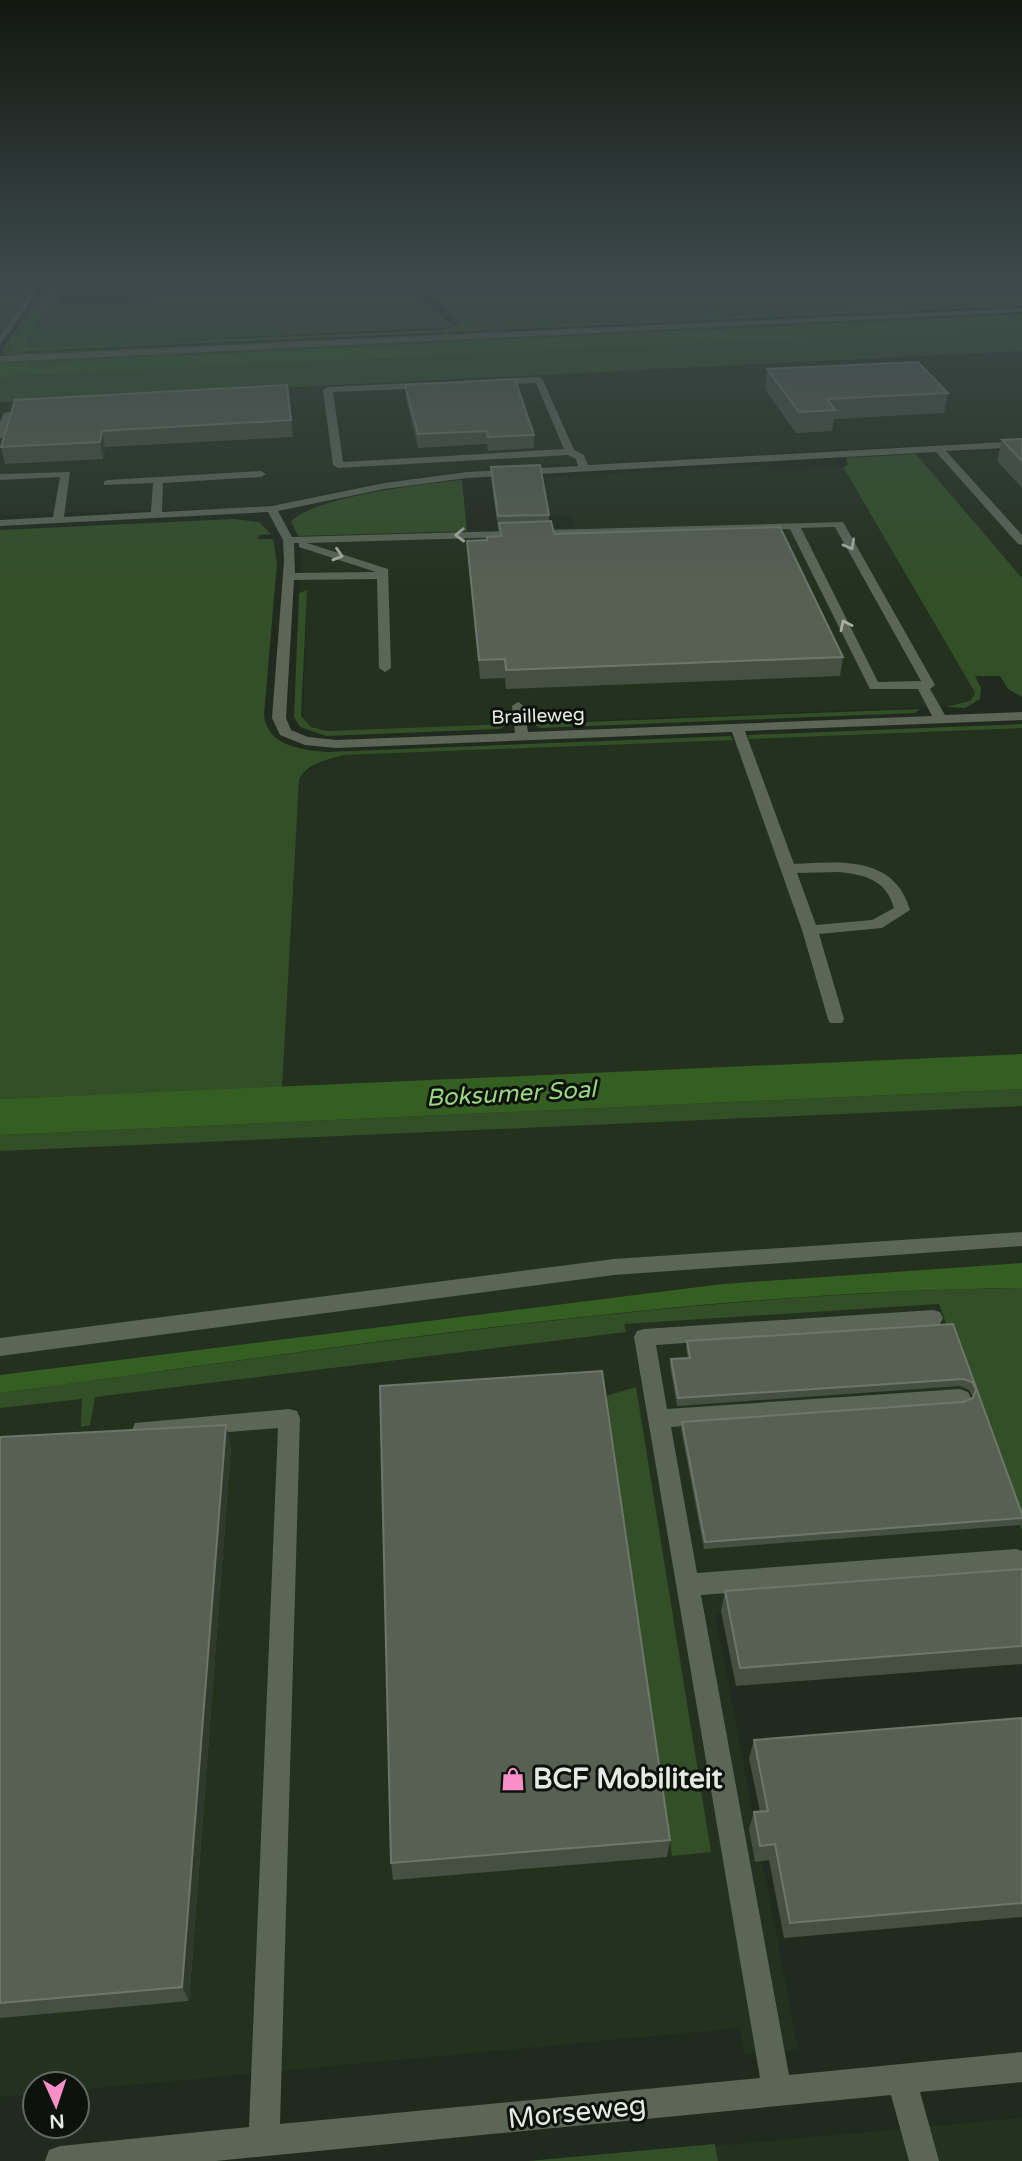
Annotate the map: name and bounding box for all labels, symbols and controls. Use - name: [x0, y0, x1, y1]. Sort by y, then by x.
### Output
- one-way arrow: [454, 527, 465, 543]
- one-way arrow: [842, 537, 855, 550]
- one-way arrow: [332, 547, 344, 562]
- one-way arrow: [839, 619, 853, 632]
- street label: Brailleweg: [491, 703, 585, 729]
- water label: Boksumer Soal: [425, 1075, 600, 1113]
- place label: BCF Mobiliteit: [533, 1762, 723, 1796]
- shop icon: BCF Mobiliteit: [499, 1765, 527, 1793]
- north arrow: [21, 2070, 91, 2140]
- street label: Morseweg: [506, 2088, 648, 2136]
- text: N: [49, 2110, 65, 2132]

